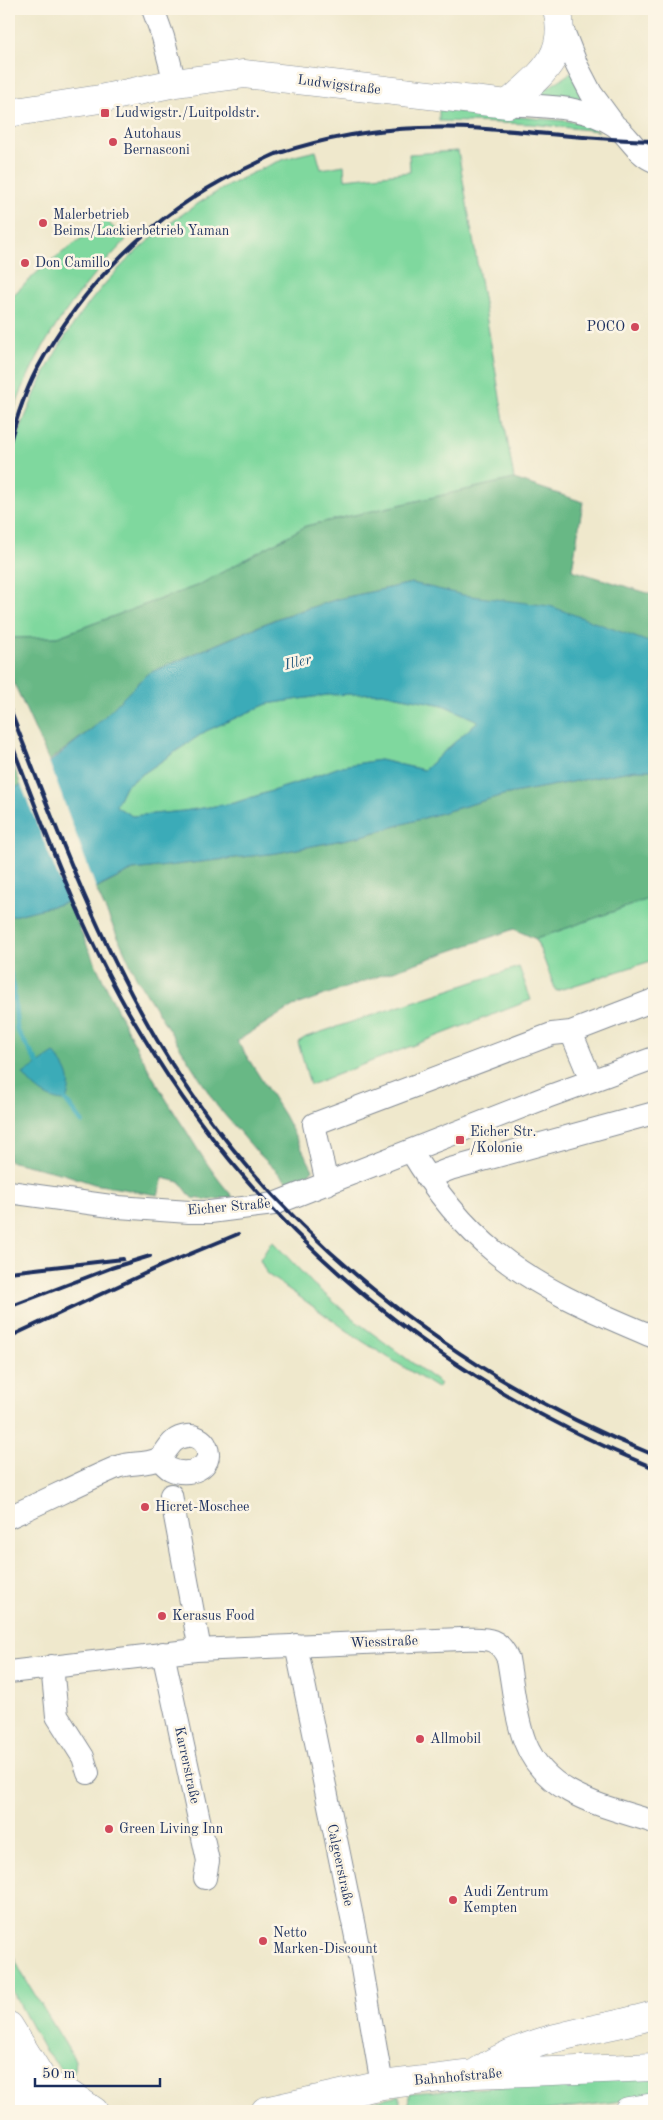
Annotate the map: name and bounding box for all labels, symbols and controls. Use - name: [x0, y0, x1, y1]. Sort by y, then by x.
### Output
- street label: Ludwigstraße: [297, 73, 381, 97]
- place label: Ludwigstr./Luitpoldstr.: [115, 106, 260, 120]
- marker: Ludwigstr./Luitpoldstr.: [99, 107, 111, 119]
- place label: Autohaus Bernasconi: [123, 127, 190, 157]
- marker: Autohaus Bernasconi: [107, 136, 119, 148]
- place label: Malerbetrieb Beims/Lackierbetrieb Yaman: [53, 208, 230, 238]
- marker: Malerbetrieb Beims/Lackierbetrieb Yaman: [37, 217, 49, 229]
- place label: Don Camillo: [35, 256, 110, 270]
- marker: Don Camillo: [19, 257, 31, 269]
- place label: POCO: [587, 320, 625, 334]
- marker: POCO: [629, 321, 641, 333]
- water label: Iller: [282, 652, 314, 674]
- place label: Eicher Str. /Kolonie: [470, 1125, 537, 1155]
- marker: Eicher Str. /Kolonie: [454, 1134, 466, 1146]
- street label: Eicher Straße: [187, 1196, 271, 1218]
- place label: Hicret-Moschee: [155, 1500, 250, 1514]
- marker: Hicret-Moschee: [139, 1501, 151, 1513]
- place label: Kerasus Food: [172, 1609, 255, 1623]
- marker: Kerasus Food: [156, 1610, 168, 1622]
- street label: Wiesstraße: [350, 1634, 418, 1650]
- street label: Karrerstraße: [172, 1725, 202, 1805]
- place label: Allmobil: [430, 1732, 481, 1746]
- marker: Allmobil: [414, 1733, 426, 1745]
- place label: Green Living Inn: [119, 1822, 224, 1836]
- marker: Green Living Inn: [103, 1823, 115, 1835]
- street label: Calgeerstraße: [324, 1823, 356, 1907]
- place label: Audi Zentrum Kempten: [463, 1885, 549, 1915]
- marker: Audi Zentrum Kempten: [447, 1894, 459, 1906]
- place label: Netto Marken-Discount: [273, 1926, 378, 1956]
- marker: Netto Marken-Discount: [257, 1935, 269, 1947]
- scale bar: [35, 2055, 160, 2087]
- street label: Bahnhofstraße: [413, 2066, 503, 2088]
- text: 50 m: [42, 2067, 76, 2082]

